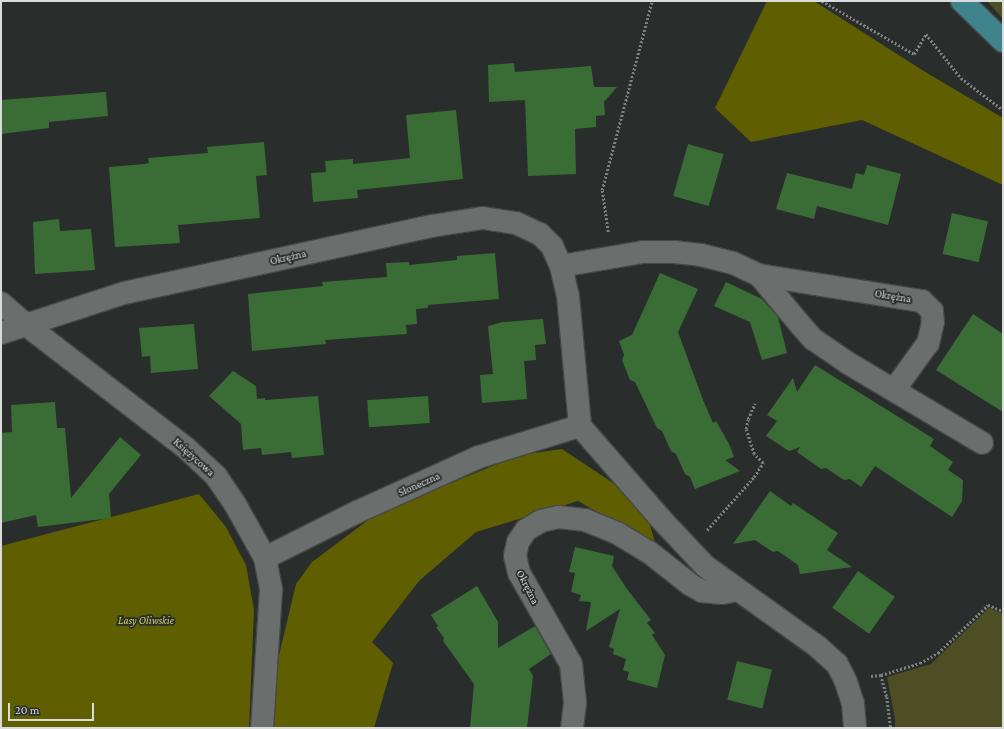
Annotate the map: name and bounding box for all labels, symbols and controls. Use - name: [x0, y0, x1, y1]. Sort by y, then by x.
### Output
- street label: Okrężna: [269, 246, 307, 268]
- street label: Okrężna: [874, 287, 912, 305]
- street label: Księżycowa: [171, 435, 217, 479]
- street label: Słoneczna: [396, 469, 442, 499]
- street label: Okrężna: [514, 568, 542, 606]
- park label: Lasy Oliwskie: [118, 613, 174, 627]
- scale bar: [10, 695, 96, 721]
- text: 20 m: [15, 703, 39, 717]

